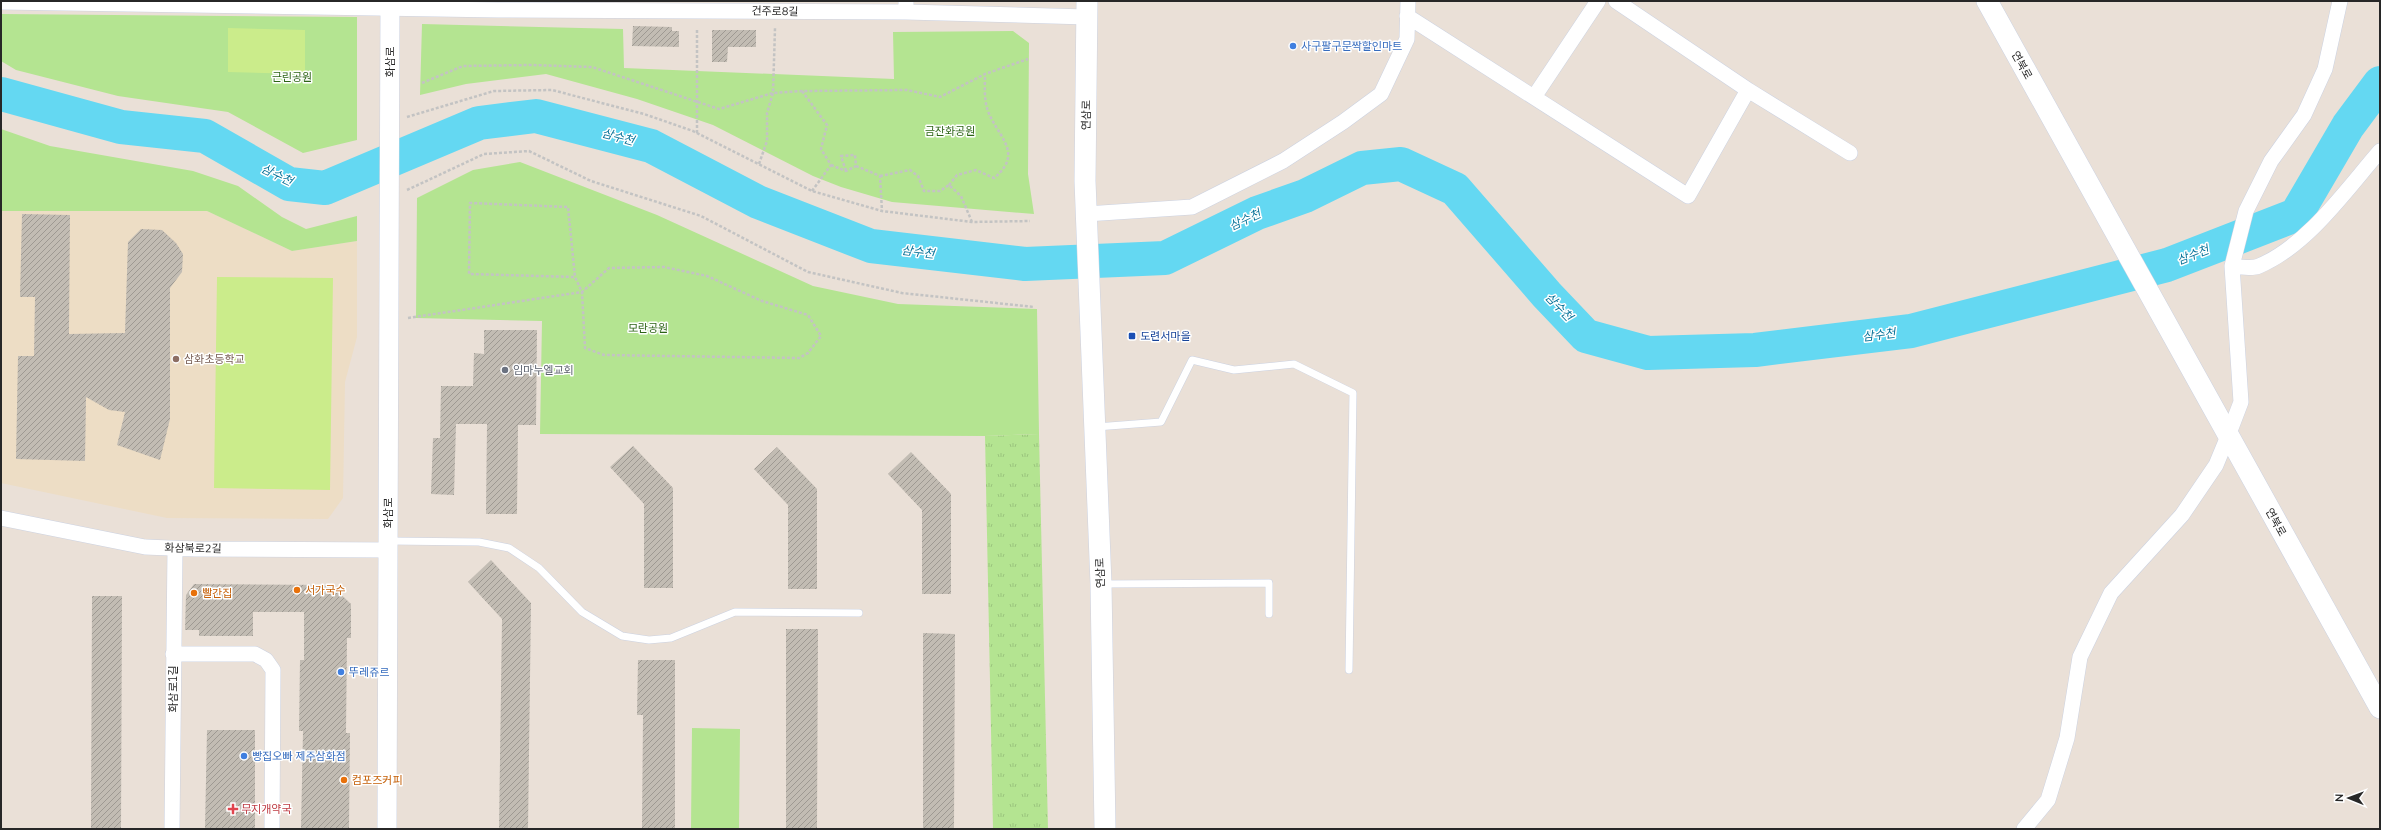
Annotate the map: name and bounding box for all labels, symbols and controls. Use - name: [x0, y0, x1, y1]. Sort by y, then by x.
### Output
- street label: 건주로8길: [751, 4, 799, 19]
- place label: 사구팔구문짝할인마트: [1301, 39, 1402, 54]
- marker: 사구팔구문짝할인마트: [1288, 41, 1298, 51]
- street label: 화삼로: [383, 47, 398, 77]
- street label: 연북로: [2008, 48, 2035, 82]
- park label: 근린공원: [272, 70, 312, 85]
- street label: 연삼로: [1079, 100, 1094, 130]
- park label: 금잔화공원: [925, 124, 975, 139]
- water label: 삼수천: [600, 125, 638, 150]
- water label: 삼수천: [259, 161, 297, 190]
- water label: 삼수천: [1227, 205, 1265, 234]
- water label: 삼수천: [2175, 241, 2213, 268]
- water label: 삼수천: [901, 242, 937, 262]
- water label: 삼수천: [1542, 290, 1578, 326]
- park label: 모란공원: [628, 321, 668, 336]
- water label: 삼수천: [1862, 325, 1898, 345]
- place label: 도련서마을: [1140, 329, 1191, 344]
- marker: 도련서마을: [1127, 331, 1137, 341]
- place label: 삼화초등학교: [184, 352, 245, 367]
- marker: 삼화초등학교: [171, 354, 181, 364]
- place label: 임마누엘교회: [513, 363, 574, 378]
- marker: 임마누엘교회: [500, 365, 510, 375]
- street label: 화삼로: [381, 498, 396, 528]
- street label: 연북로: [2262, 505, 2289, 539]
- street label: 화삼북로2길: [164, 541, 222, 556]
- street label: 연삼로: [1092, 558, 1109, 588]
- place label: 서가국수: [305, 583, 345, 598]
- marker: 서가국수: [292, 585, 302, 595]
- place label: 빨간집: [202, 586, 232, 601]
- marker: 빨간집: [189, 588, 199, 598]
- street label: 화삼로1길: [166, 665, 181, 713]
- place label: 뚜레쥬르: [349, 665, 389, 680]
- marker: 뚜레쥬르: [336, 667, 346, 677]
- place label: 빵집오빠 제주삼화점: [252, 749, 346, 764]
- marker: 빵집오빠 제주삼화점: [239, 751, 249, 761]
- place label: 컴포즈커피: [352, 773, 403, 788]
- marker: 컴포즈커피: [339, 775, 349, 785]
- north arrow: [2329, 778, 2369, 818]
- text: N: [2332, 794, 2347, 802]
- place label: 무지개약국: [241, 802, 292, 817]
- marker: 무지개약국: [228, 804, 238, 814]

